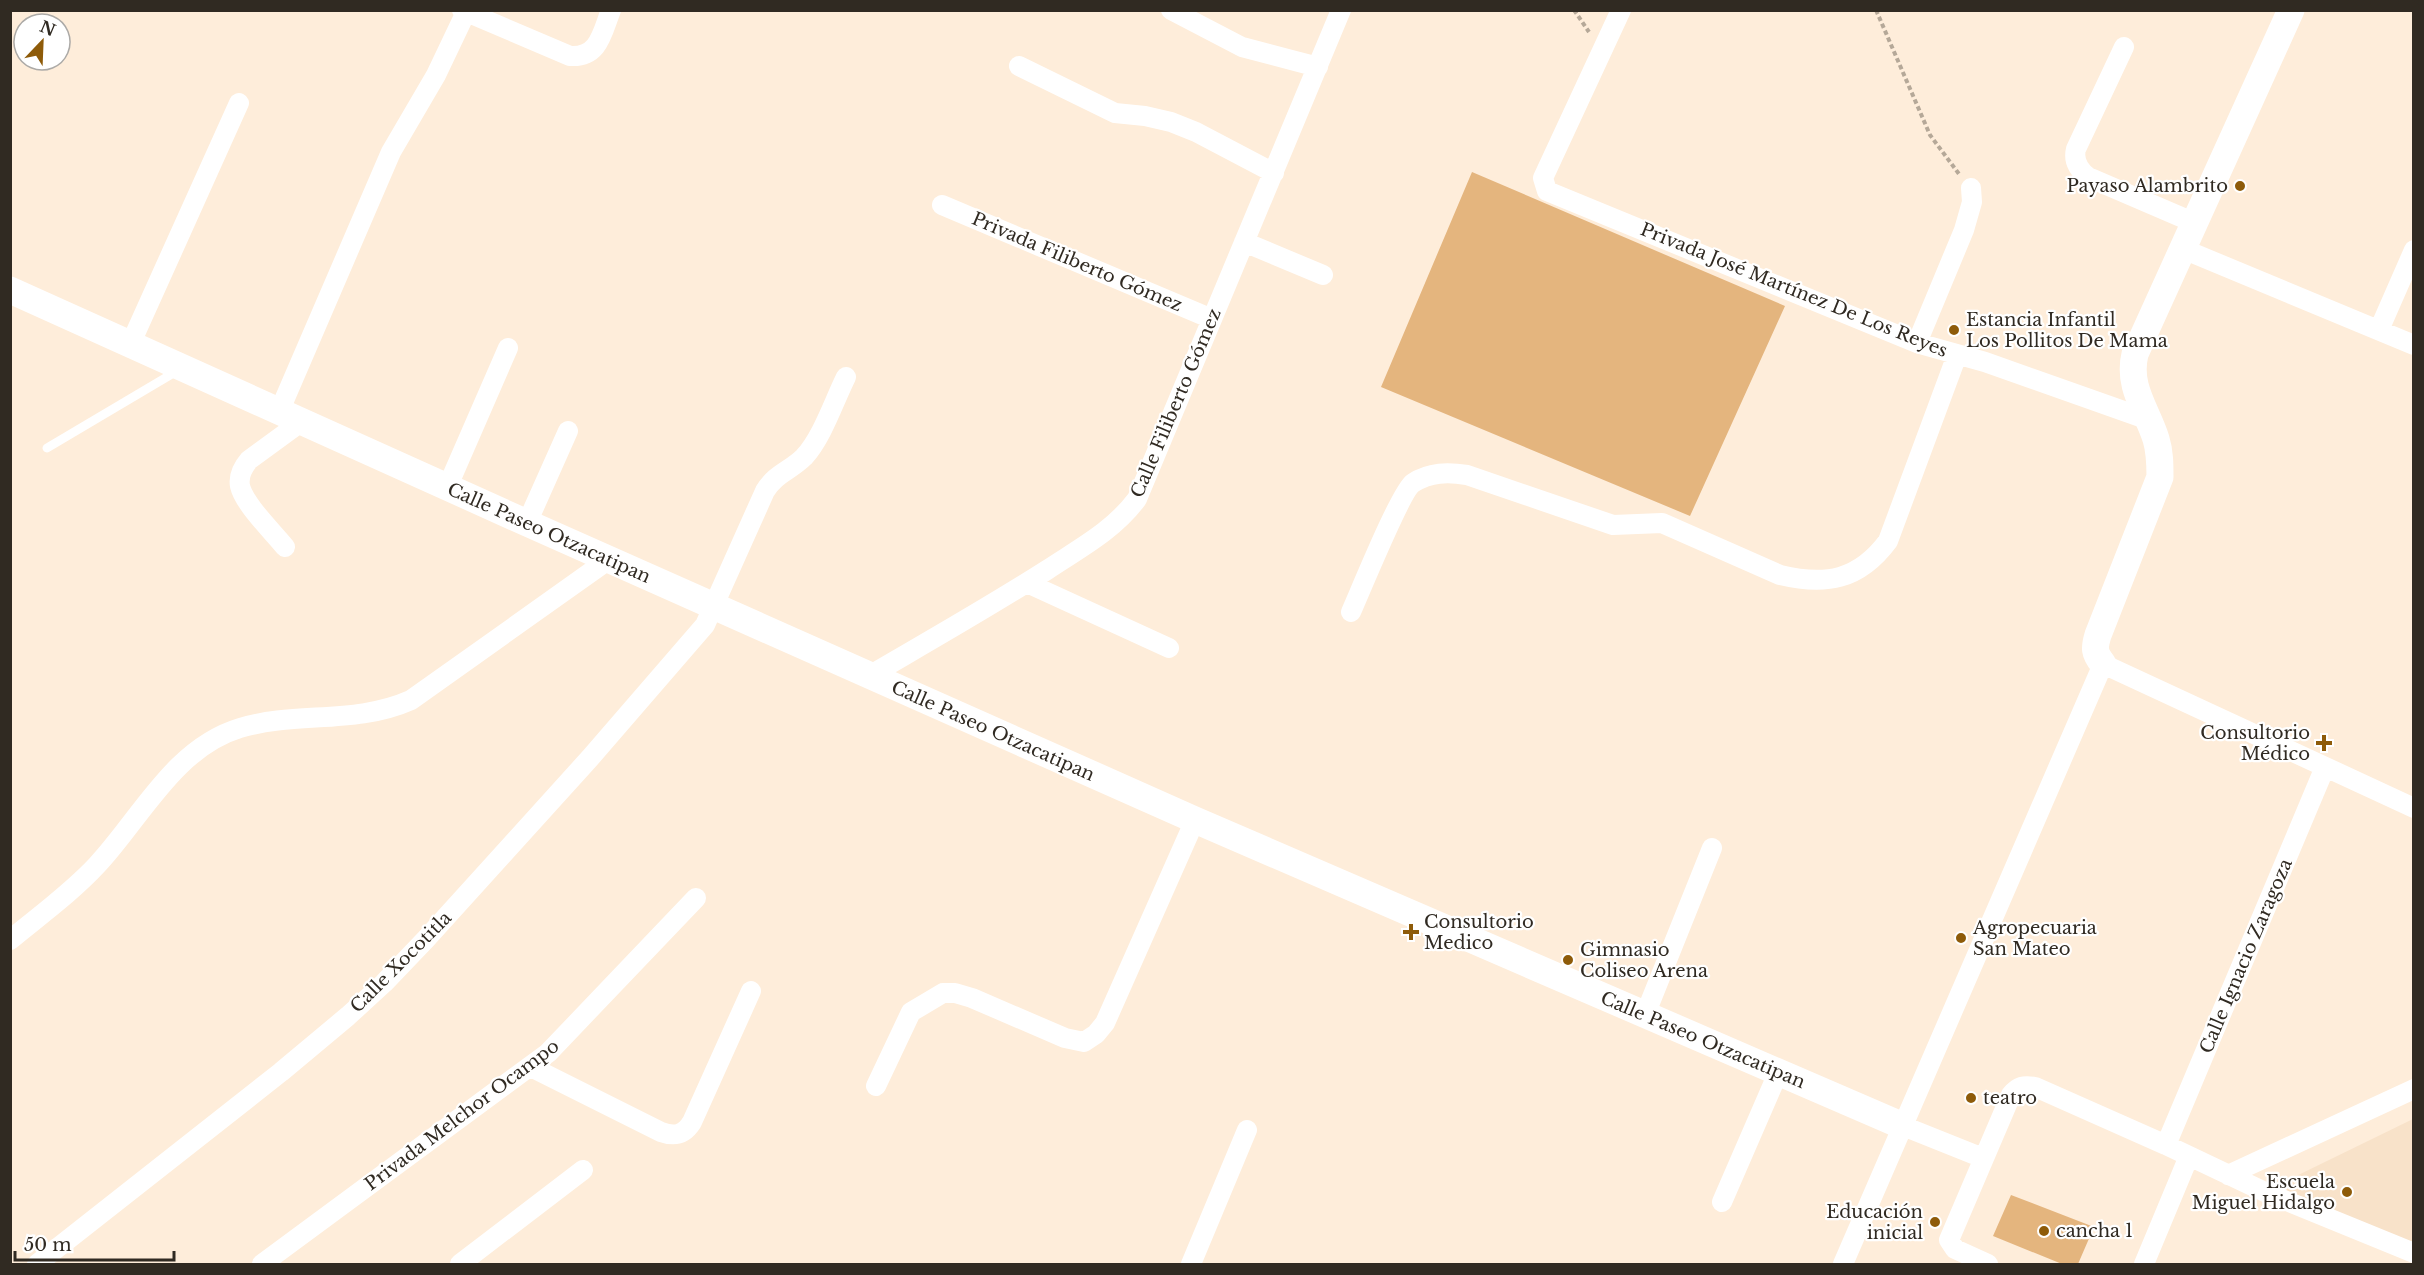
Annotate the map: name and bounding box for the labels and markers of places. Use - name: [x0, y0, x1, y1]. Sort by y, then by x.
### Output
- place label: Payaso Alambrito: [2066, 175, 2228, 197]
- marker: Payaso Alambrito: [2233, 179, 2247, 193]
- place label: Estancia Infantil Los Pollitos De Mama: [1966, 309, 2168, 352]
- marker: Estancia Infantil Los Pollitos De Mama: [1947, 323, 1961, 337]
- place label: Consultorio Médico: [2200, 722, 2310, 765]
- marker: Consultorio Médico: [2315, 734, 2333, 752]
- place label: Consultorio Medico: [1424, 911, 1534, 954]
- place label: Agropecuaria San Mateo: [1972, 917, 2097, 960]
- marker: Consultorio Medico: [1402, 923, 1420, 941]
- marker: Agropecuaria San Mateo: [1954, 931, 1968, 945]
- place label: Gimnasio Coliseo Arena: [1580, 939, 1708, 982]
- marker: Gimnasio Coliseo Arena: [1561, 953, 1575, 967]
- place label: teatro: [1983, 1087, 2037, 1109]
- marker: teatro: [1964, 1091, 1978, 1105]
- place label: Escuela Miguel Hidalgo: [2192, 1171, 2335, 1214]
- marker: Escuela Miguel Hidalgo: [2340, 1185, 2354, 1199]
- place label: Educación inicial: [1826, 1201, 1923, 1244]
- marker: Educación inicial: [1928, 1215, 1942, 1229]
- place label: cancha 1: [2056, 1220, 2133, 1242]
- marker: cancha 1: [2037, 1224, 2051, 1238]

